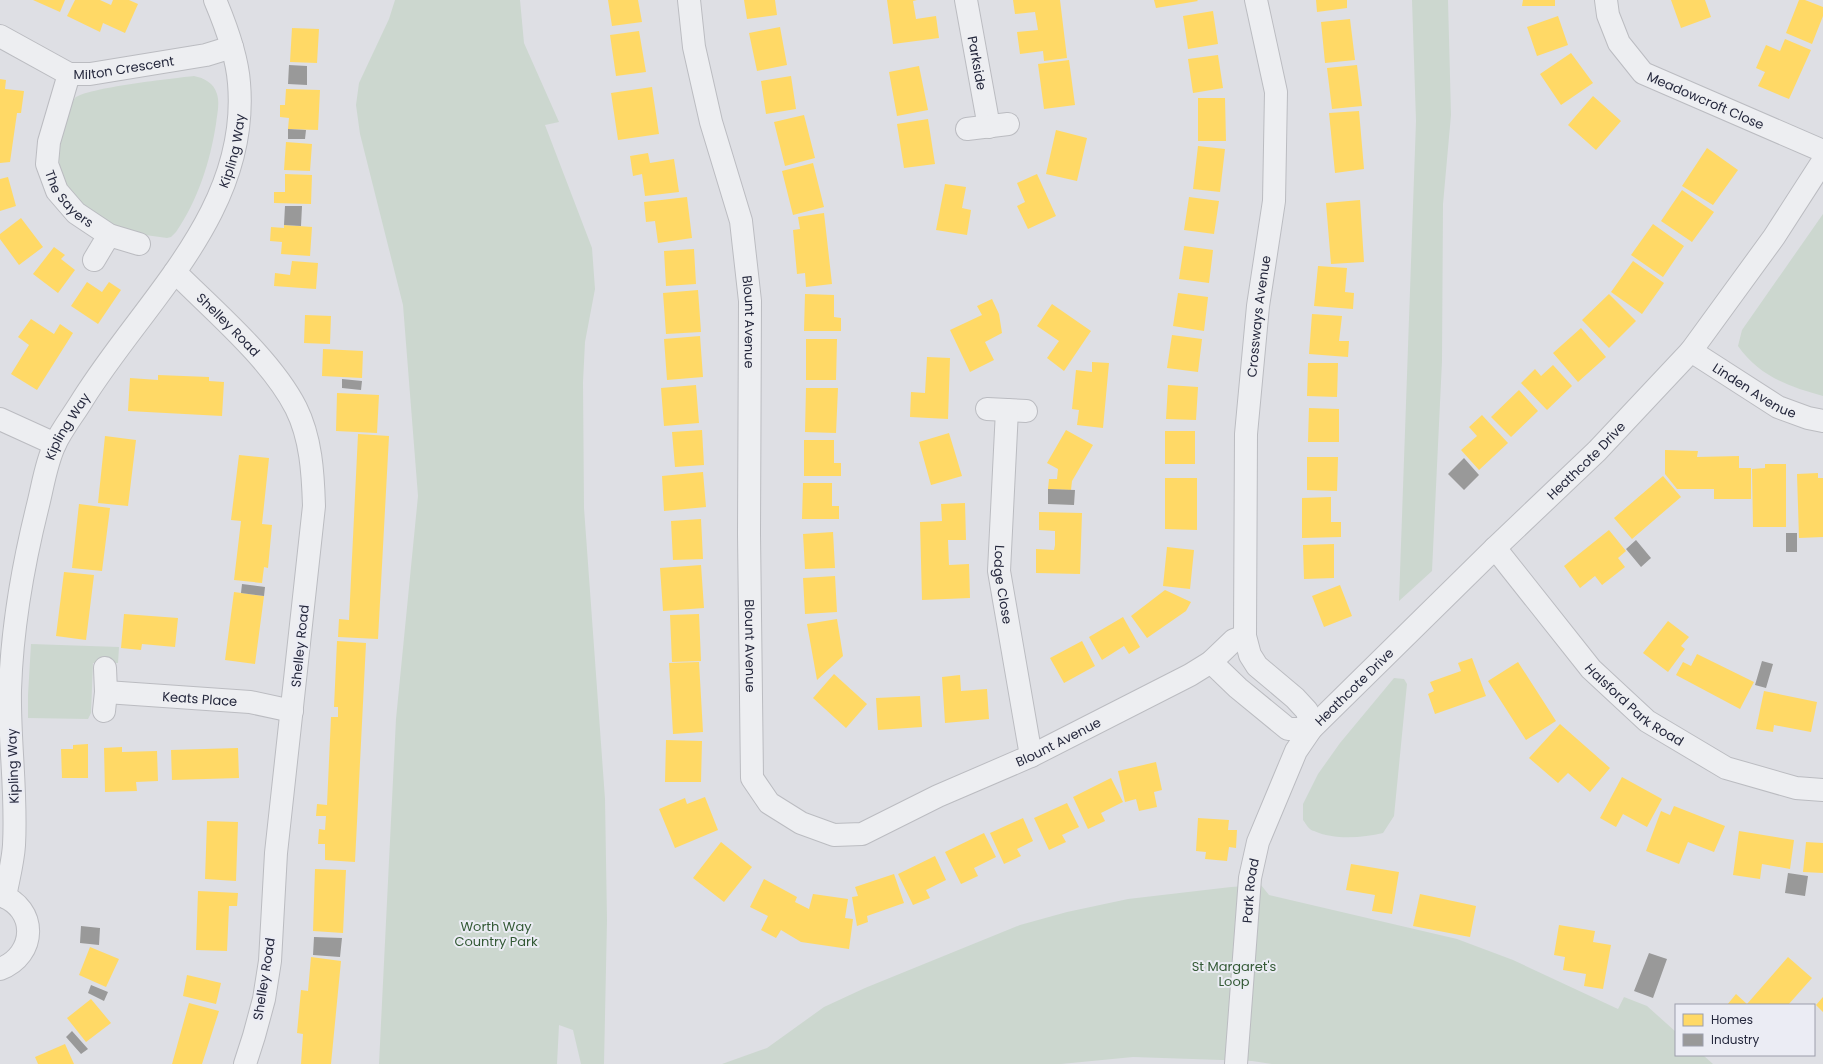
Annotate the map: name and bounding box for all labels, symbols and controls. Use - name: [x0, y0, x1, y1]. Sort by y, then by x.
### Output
- street label: Parkside: [963, 34, 992, 92]
- street label: Milton Crescent: [74, 51, 176, 84]
- street label: Meadowcroft Close: [1644, 66, 1767, 134]
- street label: Kipling Way: [214, 112, 249, 191]
- street label: The Sayers: [40, 167, 98, 232]
- street label: Crossways Avenue: [1242, 254, 1275, 378]
- street label: Blount Avenue: [738, 274, 760, 369]
- street label: Shelley Road: [192, 288, 265, 361]
- street label: Linden Avenue: [1709, 358, 1799, 422]
- street label: Kipling Way: [40, 388, 95, 463]
- street label: Heathcote Drive: [1542, 417, 1630, 504]
- street label: Lodge Close: [989, 545, 1017, 625]
- street label: Blount Avenue: [740, 599, 760, 693]
- street label: Shelley Road: [286, 604, 314, 688]
- street label: Heathcote Drive: [1310, 643, 1398, 730]
- street label: Halsford Park Road: [1581, 659, 1688, 750]
- street label: Keats Place: [162, 686, 238, 711]
- street label: Blount Avenue: [1012, 713, 1104, 771]
- street label: Kipling Way: [2, 727, 24, 804]
- street label: Park Road: [1237, 856, 1264, 924]
- park label: Worth Way Country Park: [454, 917, 538, 951]
- street label: Shelley Road: [248, 936, 280, 1022]
- park label: St Margaret's Loop: [1192, 957, 1277, 991]
- legend: [1675, 1004, 1815, 1056]
- text: Homes: [1711, 1011, 1753, 1028]
- text: Industry: [1711, 1031, 1760, 1048]

